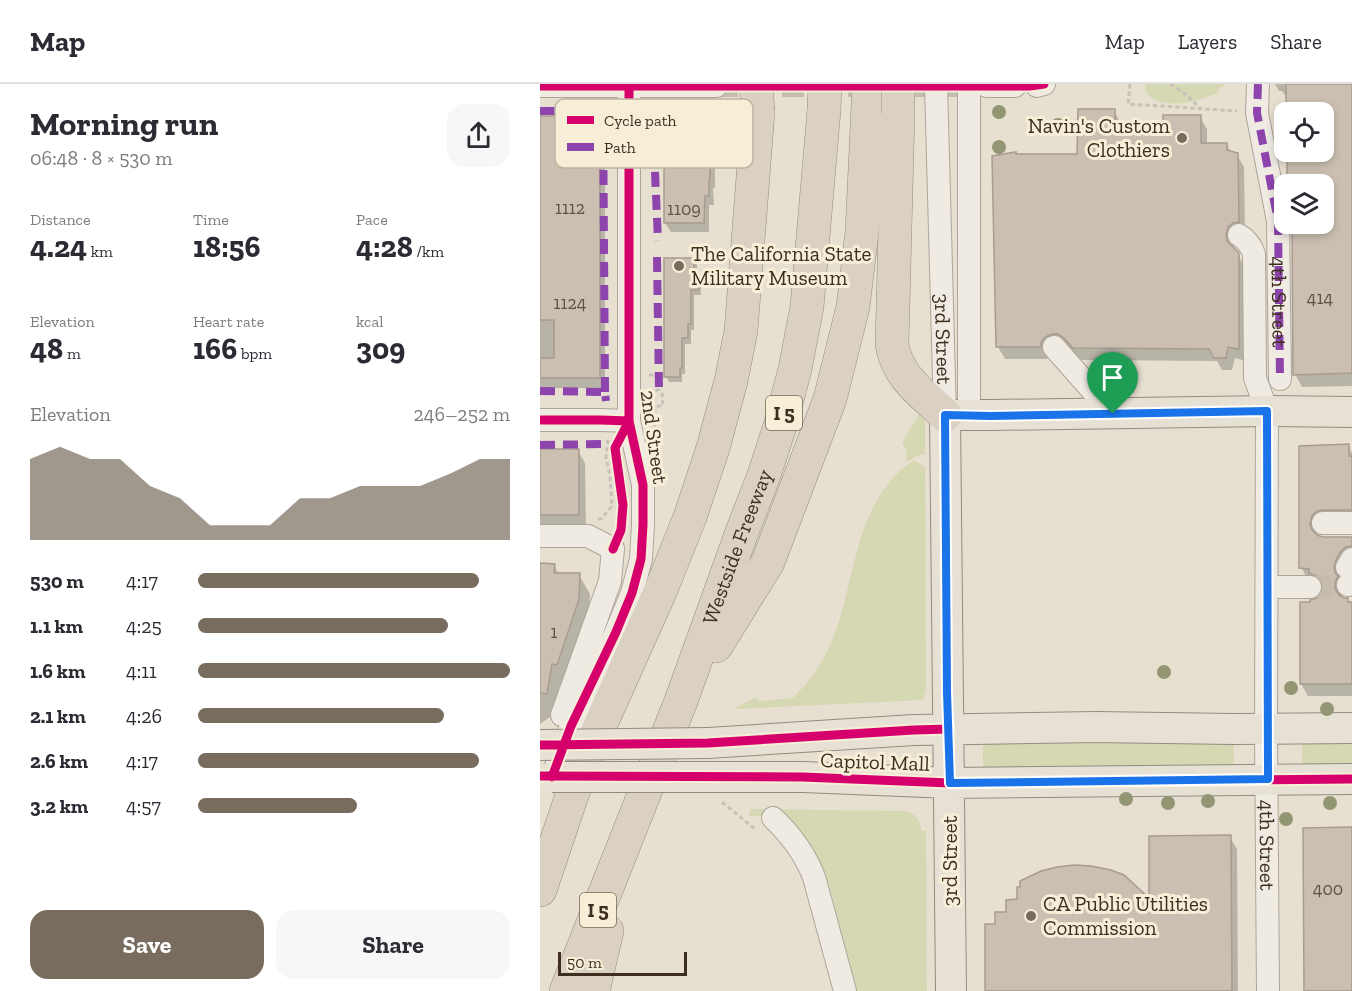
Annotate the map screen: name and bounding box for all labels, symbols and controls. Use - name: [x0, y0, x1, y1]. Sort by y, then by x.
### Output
- text: Map: [30, 25, 85, 58]
- text: Map: [1105, 29, 1145, 54]
- text: Layers: [1178, 29, 1237, 54]
- text: Share: [1270, 29, 1322, 54]
- legend: [555, 99, 753, 168]
- map controls: [1274, 102, 1334, 234]
- button: locate: [1274, 102, 1334, 162]
- text: Morning run: [30, 104, 218, 143]
- button: share: [447, 104, 510, 167]
- text: Cycle path: [604, 111, 677, 130]
- place label: Navin's Custom Clothiers: [1028, 113, 1170, 162]
- marker: Navin's Custom Clothiers: [1175, 131, 1189, 145]
- text: Path: [604, 138, 636, 157]
- text: 06:48 · 8 × 530 m: [30, 146, 173, 170]
- button: layers: [1274, 174, 1334, 234]
- house number: 1112: [555, 197, 585, 219]
- house number: 1109: [667, 198, 701, 220]
- text: Distance: [30, 210, 91, 229]
- text: Time: [193, 210, 229, 229]
- text: Pace: [356, 210, 388, 229]
- text: 4.24: [30, 229, 87, 265]
- text: 18:56: [193, 229, 260, 265]
- text: 4:28: [356, 229, 413, 265]
- place label: The California State Military Museum: [691, 241, 871, 290]
- text: km: [87, 242, 113, 261]
- text: /km: [413, 242, 444, 261]
- street label: 4th Street: [1266, 256, 1293, 348]
- marker: The California State Military Museum: [672, 259, 686, 273]
- house number: 414: [1307, 287, 1333, 309]
- house number: 1124: [554, 292, 587, 314]
- street label: 3rd Street: [930, 293, 957, 385]
- text: Elevation: [30, 312, 95, 331]
- text: Heart rate: [193, 312, 264, 331]
- text: kcal: [356, 312, 383, 331]
- text: 48: [30, 331, 63, 367]
- text: 166: [193, 331, 237, 367]
- text: 309: [356, 331, 405, 367]
- text: m: [63, 344, 81, 363]
- text: bpm: [237, 344, 272, 363]
- pin: [1087, 352, 1138, 414]
- icon: arrive: [1096, 361, 1129, 394]
- street label: 2nd Street: [636, 388, 673, 486]
- road number: I 5: [766, 396, 802, 430]
- text: Elevation: [30, 402, 111, 426]
- text: 246–252 m: [413, 402, 510, 426]
- street label: Westside Freeway: [697, 465, 777, 628]
- text: 530 m: [30, 569, 84, 593]
- text: 4:17: [126, 569, 158, 593]
- text: 1.1 km: [30, 614, 83, 638]
- text: 4:25: [126, 614, 162, 638]
- house number: 1: [551, 621, 558, 643]
- text: 1.6 km: [30, 659, 85, 683]
- text: 4:11: [126, 659, 157, 683]
- text: 2.1 km: [30, 704, 86, 728]
- text: 4:26: [126, 704, 162, 728]
- street label: Capitol Mall: [820, 747, 931, 776]
- text: 2.6 km: [30, 749, 88, 773]
- text: 4:17: [126, 749, 158, 773]
- text: 3.2 km: [30, 794, 88, 818]
- text: 4:57: [126, 794, 161, 818]
- street label: 4th Street: [1255, 800, 1280, 891]
- street label: 3rd Street: [937, 815, 962, 906]
- house number: 400: [1313, 878, 1343, 900]
- place label: CA Public Utilities Commission: [1043, 891, 1208, 940]
- road number: I 5: [580, 893, 616, 927]
- marker: CA Public Utilities Commission: [1024, 909, 1038, 923]
- button: Save: [30, 910, 264, 979]
- button: Share: [276, 910, 510, 979]
- scale bar: [558, 949, 687, 976]
- text: 50 m: [567, 953, 602, 972]

